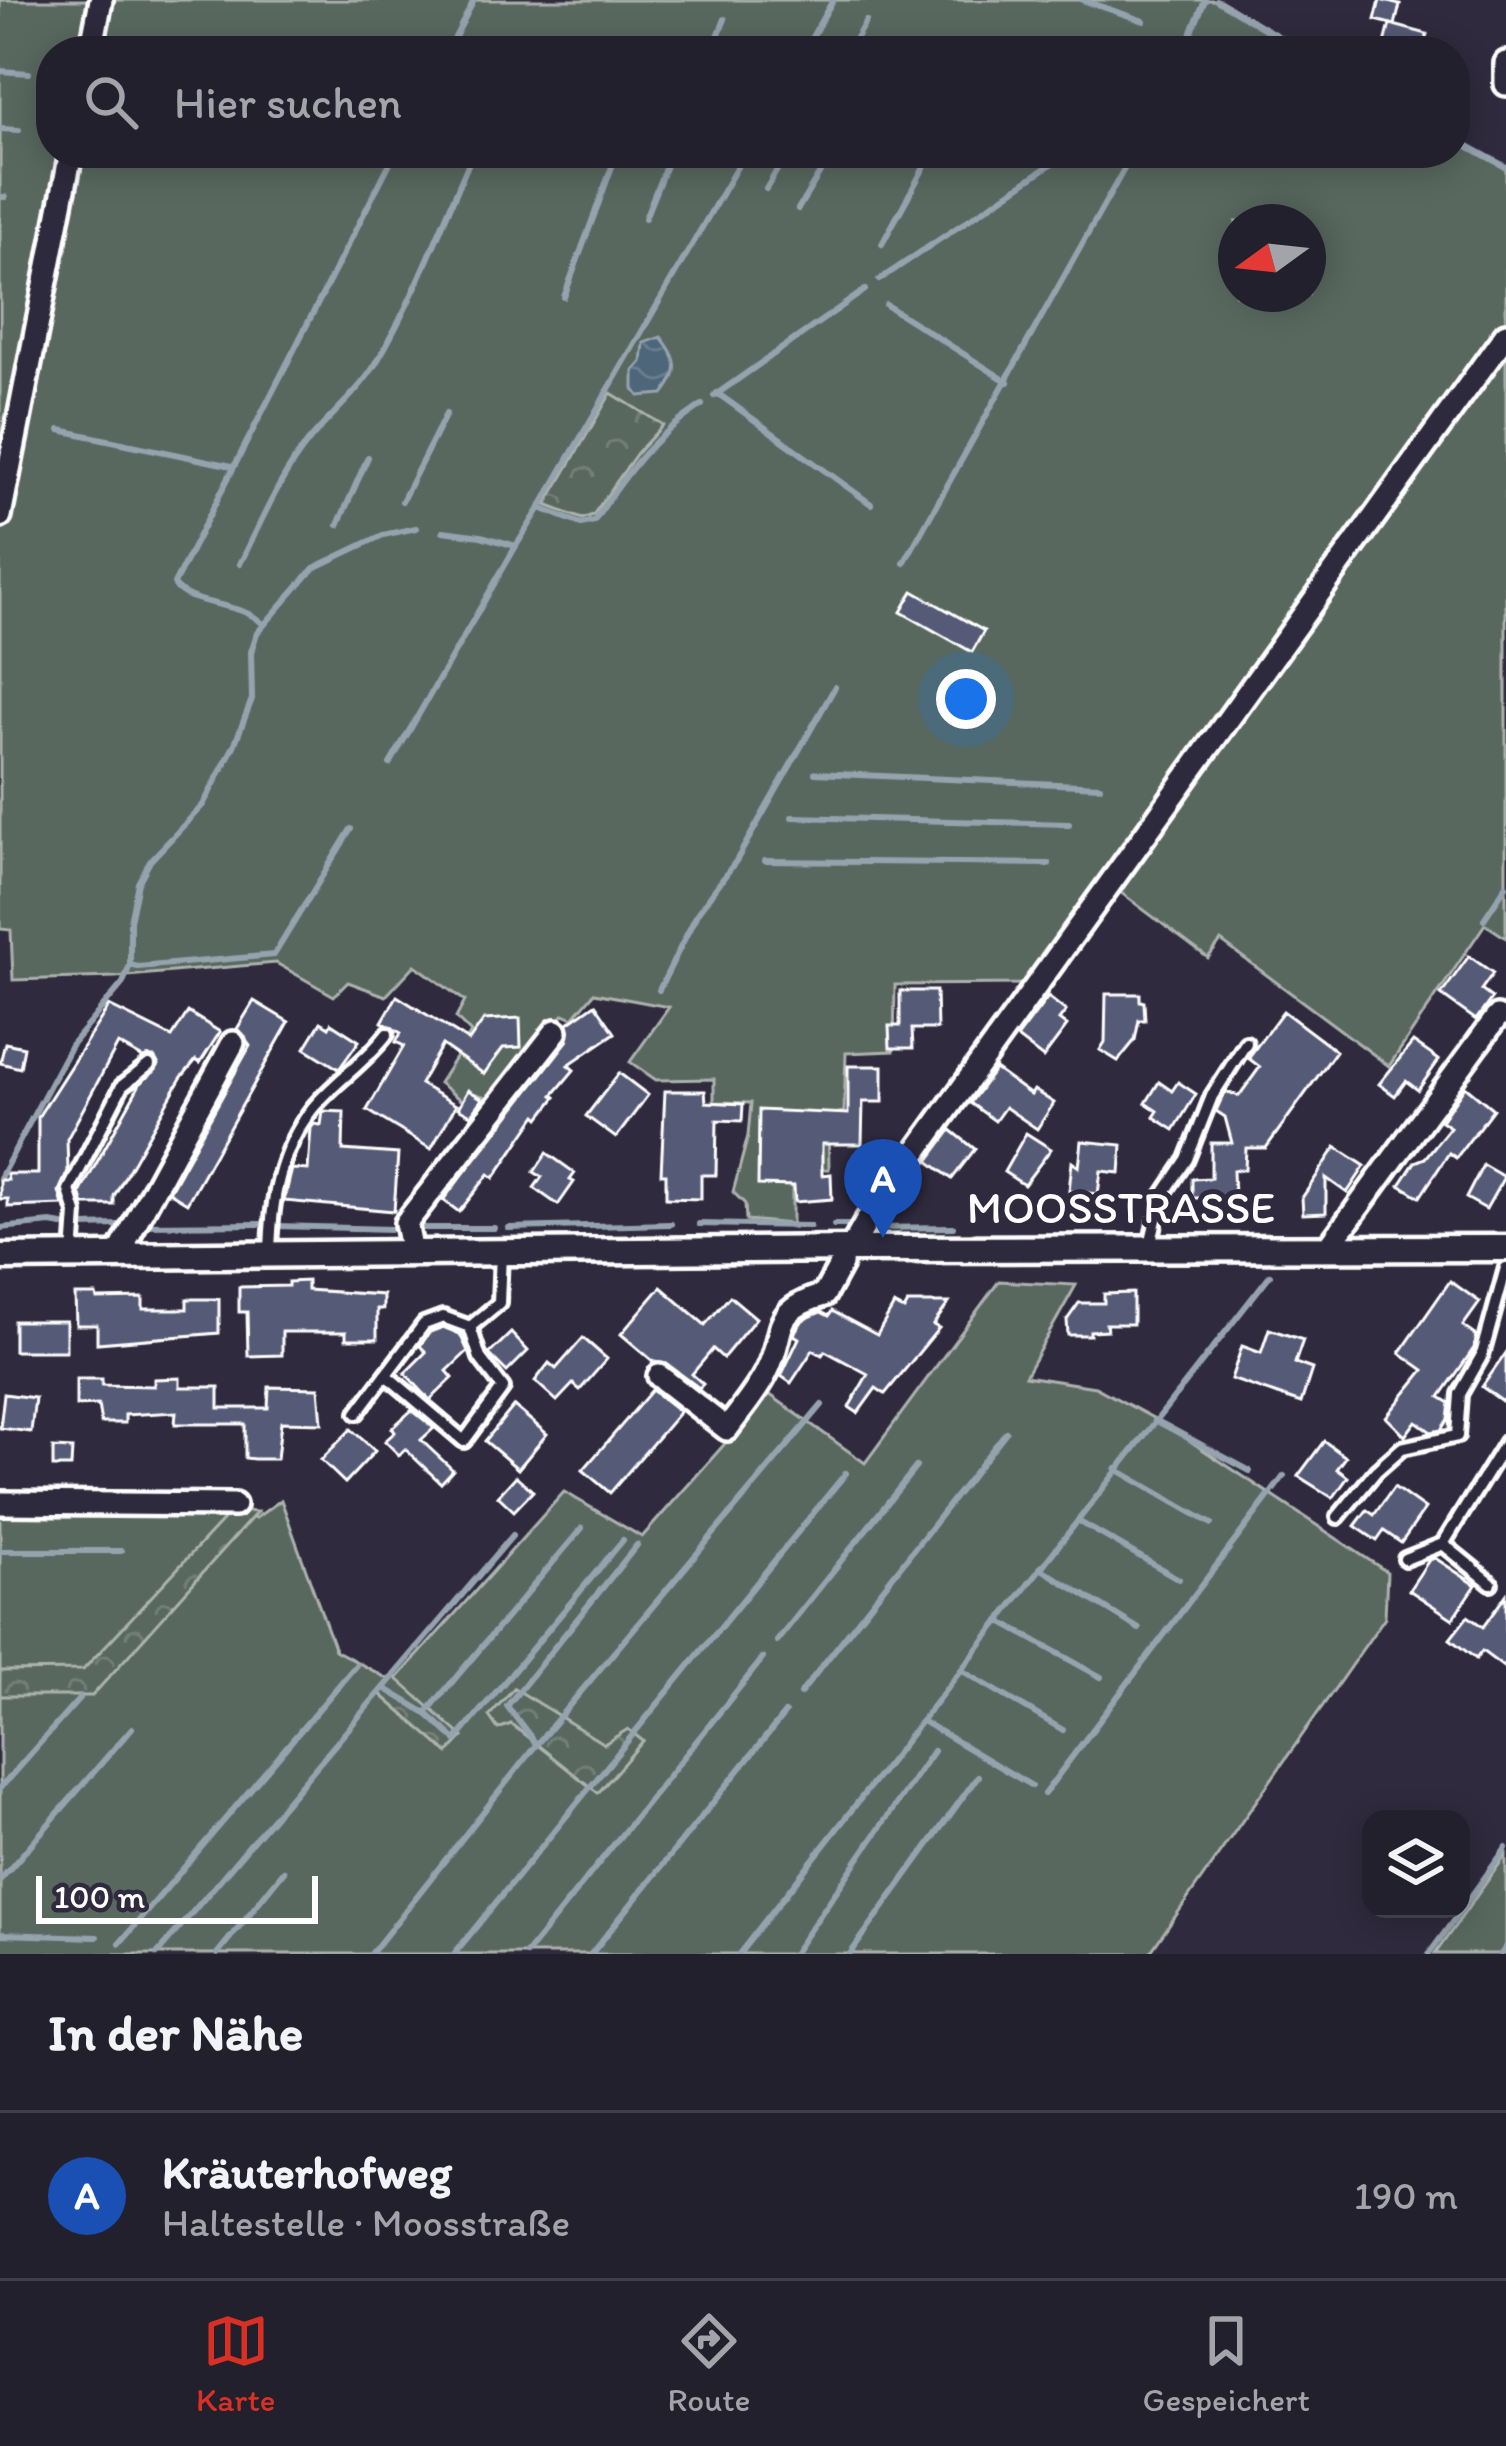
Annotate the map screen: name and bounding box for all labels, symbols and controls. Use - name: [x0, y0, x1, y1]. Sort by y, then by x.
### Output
- search box: [36, 36, 1470, 168]
- icon: search: [78, 69, 144, 135]
- text: Hier suchen: [174, 75, 402, 129]
- north arrow: [1218, 204, 1326, 312]
- your location: [936, 669, 996, 729]
- pin: A: [844, 1139, 922, 1238]
- street label: MOOSSTRASSE: [967, 1180, 1275, 1234]
- map controls: [1362, 1810, 1470, 1918]
- button: layers: [1362, 1810, 1470, 1918]
- scale bar: [36, 1870, 318, 1923]
- text: 100 m: [54, 1877, 145, 1916]
- text: In der Nähe: [48, 2002, 303, 2063]
- text: Kräuterhofweg: [162, 2145, 452, 2199]
- text: A: [75, 2172, 99, 2219]
- text: 190 m: [1354, 2172, 1458, 2219]
- text: Haltestelle · Moosstraße: [162, 2199, 570, 2246]
- tab: Karte: [196, 2308, 275, 2419]
- tab: Route: [668, 2308, 751, 2419]
- tab: Gespeichert: [1143, 2308, 1310, 2419]

